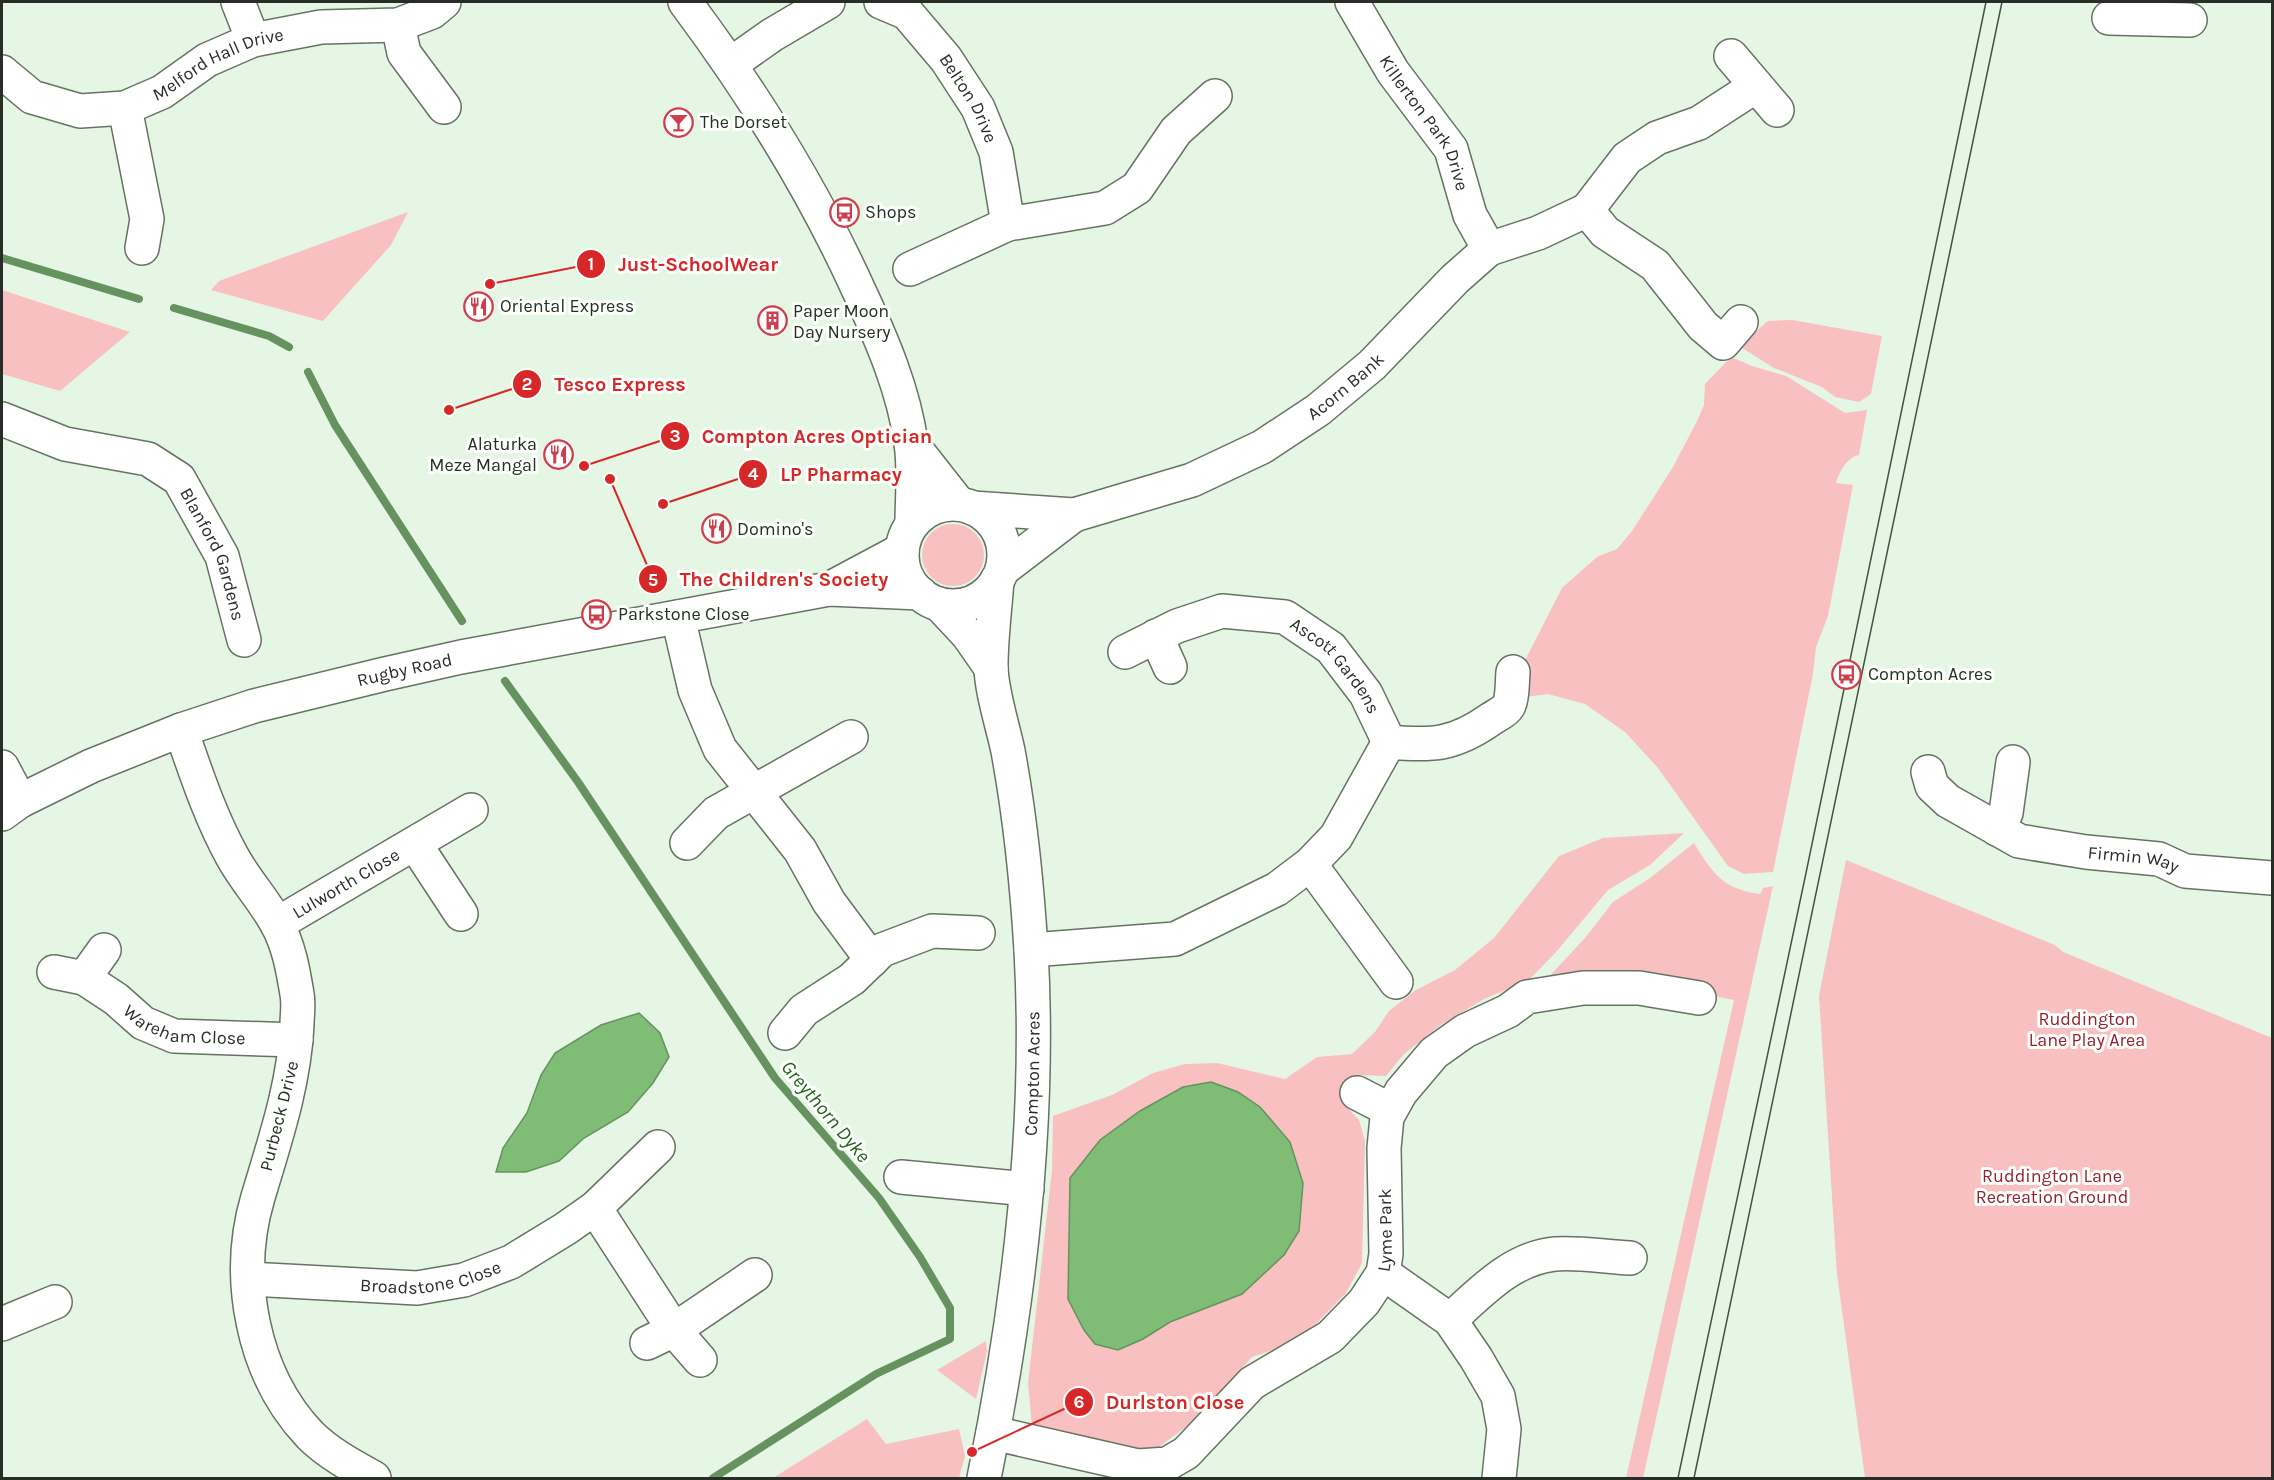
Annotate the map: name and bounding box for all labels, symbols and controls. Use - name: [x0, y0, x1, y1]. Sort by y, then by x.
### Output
- street label: Melford Hall Drive: [149, 23, 285, 106]
- street label: Belton Drive: [934, 49, 1002, 146]
- street label: Killerton Park Drive: [1375, 51, 1473, 193]
- bar icon: The Dorset: [663, 106, 695, 138]
- place label: The Dorset: [700, 111, 787, 133]
- bus stop icon: Shops: [828, 196, 860, 228]
- place label: Shops: [865, 201, 917, 223]
- callout: Just-SchoolWear: [576, 245, 790, 283]
- text: 1: [588, 253, 594, 275]
- text: Just-SchoolWear: [618, 253, 778, 276]
- restaurant icon: Oriental Express: [463, 290, 495, 322]
- place label: Oriental Express: [500, 295, 634, 317]
- place label: Paper Moon Day Nursery: [793, 300, 891, 343]
- building icon: Paper Moon Day Nursery: [756, 305, 788, 337]
- street label: Acorn Bank: [1303, 348, 1389, 425]
- callout: Tesco Express: [512, 365, 698, 403]
- text: 2: [522, 373, 532, 395]
- text: Tesco Express: [554, 373, 686, 396]
- callout: Compton Acres Optician: [660, 417, 944, 455]
- text: 3: [669, 425, 681, 447]
- text: Compton Acres Optician: [702, 425, 932, 448]
- place label: Alaturka Meze Mangal: [429, 433, 537, 476]
- restaurant icon: Alaturka Meze Mangal: [542, 438, 574, 470]
- callout: LP Pharmacy: [738, 455, 914, 493]
- text: 4: [748, 463, 759, 485]
- text: LP Pharmacy: [780, 463, 902, 486]
- street label: Blanford Gardens: [175, 484, 249, 623]
- restaurant icon: Domino's: [700, 513, 732, 545]
- place label: Domino's: [737, 518, 814, 540]
- callout: The Children's Society: [638, 560, 900, 598]
- text: The Children's Society: [680, 568, 888, 591]
- text: 5: [648, 569, 658, 591]
- bus stop icon: Parkstone Close: [581, 598, 613, 630]
- place label: Parkstone Close: [618, 603, 750, 625]
- street label: Ascott Gardens: [1286, 613, 1385, 717]
- street label: Rugby Road: [355, 648, 454, 691]
- bus stop icon: Compton Acres: [1831, 658, 1863, 690]
- place label: Compton Acres: [1868, 663, 1993, 685]
- street label: Firmin Way: [2087, 841, 2183, 878]
- street label: Lulworth Close: [289, 843, 403, 923]
- street label: Wareham Close: [119, 1000, 246, 1049]
- park label: Ruddington Lane Play Area: [2029, 1008, 2145, 1051]
- street label: Compton Acres: [1020, 1011, 1044, 1136]
- water label: Greythorn Dyke: [776, 1056, 875, 1167]
- street label: Purbeck Drive: [255, 1059, 303, 1173]
- park label: Ruddington Lane Recreation Ground: [1976, 1165, 2128, 1208]
- street label: Lyme Park: [1372, 1188, 1397, 1273]
- street label: Broadstone Close: [360, 1256, 504, 1299]
- callout: Durlston Close: [1064, 1383, 1256, 1421]
- text: 6: [1074, 1391, 1085, 1413]
- text: Durlston Close: [1106, 1391, 1244, 1414]

